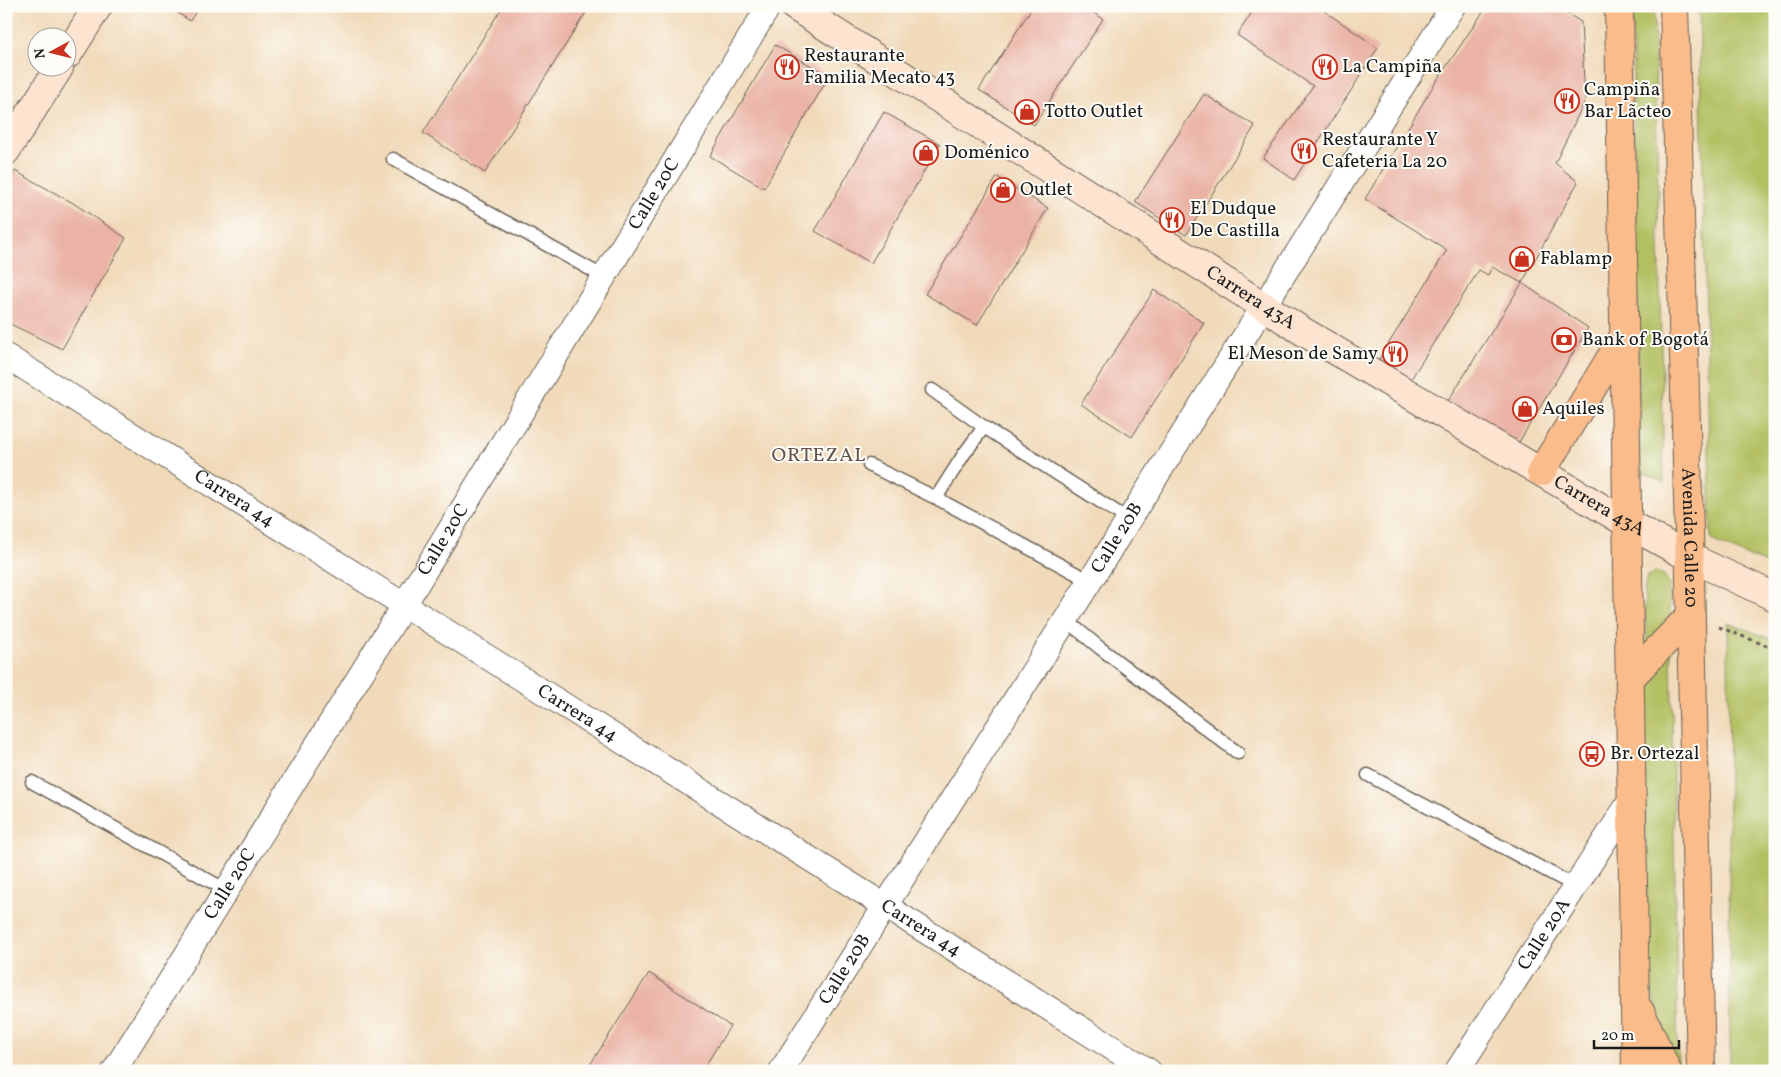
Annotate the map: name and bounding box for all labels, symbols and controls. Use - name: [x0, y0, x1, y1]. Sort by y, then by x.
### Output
- north arrow: [28, 28, 78, 78]
- place label: Restaurante Familia Mecato 43: [804, 43, 955, 91]
- text: N: [31, 47, 51, 60]
- restaurant icon: Restaurante Familia Mecato 43: [774, 54, 800, 80]
- restaurant icon: La Campiña: [1312, 54, 1338, 80]
- place label: La Campiña: [1342, 54, 1442, 80]
- place label: Campiña Bar Lãcteo: [1584, 77, 1671, 125]
- restaurant icon: Campiña Bar Lãcteo: [1554, 88, 1580, 114]
- shop icon: Totto Outlet: [1014, 99, 1040, 125]
- place label: Totto Outlet: [1044, 99, 1144, 125]
- place label: Restaurante Y Cafeteria La 20: [1322, 127, 1447, 175]
- restaurant icon: Restaurante Y Cafeteria La 20: [1291, 138, 1317, 164]
- shop icon: Doménico: [913, 140, 939, 166]
- place label: Doménico: [944, 140, 1029, 166]
- street label: Calle 20C: [622, 153, 686, 235]
- shop icon: Outlet: [990, 177, 1016, 203]
- place label: Outlet: [1020, 177, 1073, 203]
- place label: El Dudque De Castilla: [1190, 196, 1280, 244]
- restaurant icon: El Dudque De Castilla: [1159, 207, 1185, 233]
- shop icon: Fablamp: [1509, 246, 1535, 272]
- place label: Fablamp: [1540, 246, 1612, 272]
- street label: Carrera 43A: [1201, 260, 1301, 336]
- bank icon: Bank of Bogotá: [1551, 327, 1577, 353]
- place label: Bank of Bogotá: [1582, 327, 1709, 353]
- place label: El Meson de Samy: [1228, 341, 1378, 367]
- restaurant icon: El Meson de Samy: [1382, 341, 1408, 367]
- shop icon: Aquiles: [1512, 396, 1538, 422]
- place label: Aquiles: [1542, 396, 1605, 422]
- district label: ORTEZAL: [772, 442, 867, 470]
- street label: Carrera 44: [189, 464, 279, 534]
- street label: Avenida Calle 20: [1674, 468, 1704, 608]
- street label: Carrera 43A: [1549, 469, 1649, 543]
- street label: Calle 20B: [1085, 498, 1149, 579]
- street label: Calle 20C: [412, 499, 476, 581]
- street label: Carrera 44: [532, 678, 623, 749]
- bus stop icon: Br. Ortezal: [1579, 741, 1605, 767]
- place label: Br. Ortezal: [1610, 741, 1700, 767]
- street label: Calle 20C: [198, 843, 262, 925]
- street label: Carrera 44: [875, 893, 966, 963]
- street label: Calle 20A: [1512, 894, 1577, 976]
- street label: Calle 20B: [813, 929, 877, 1010]
- scale bar: [1594, 1017, 1678, 1049]
- text: 20 m: [1601, 1026, 1634, 1047]

